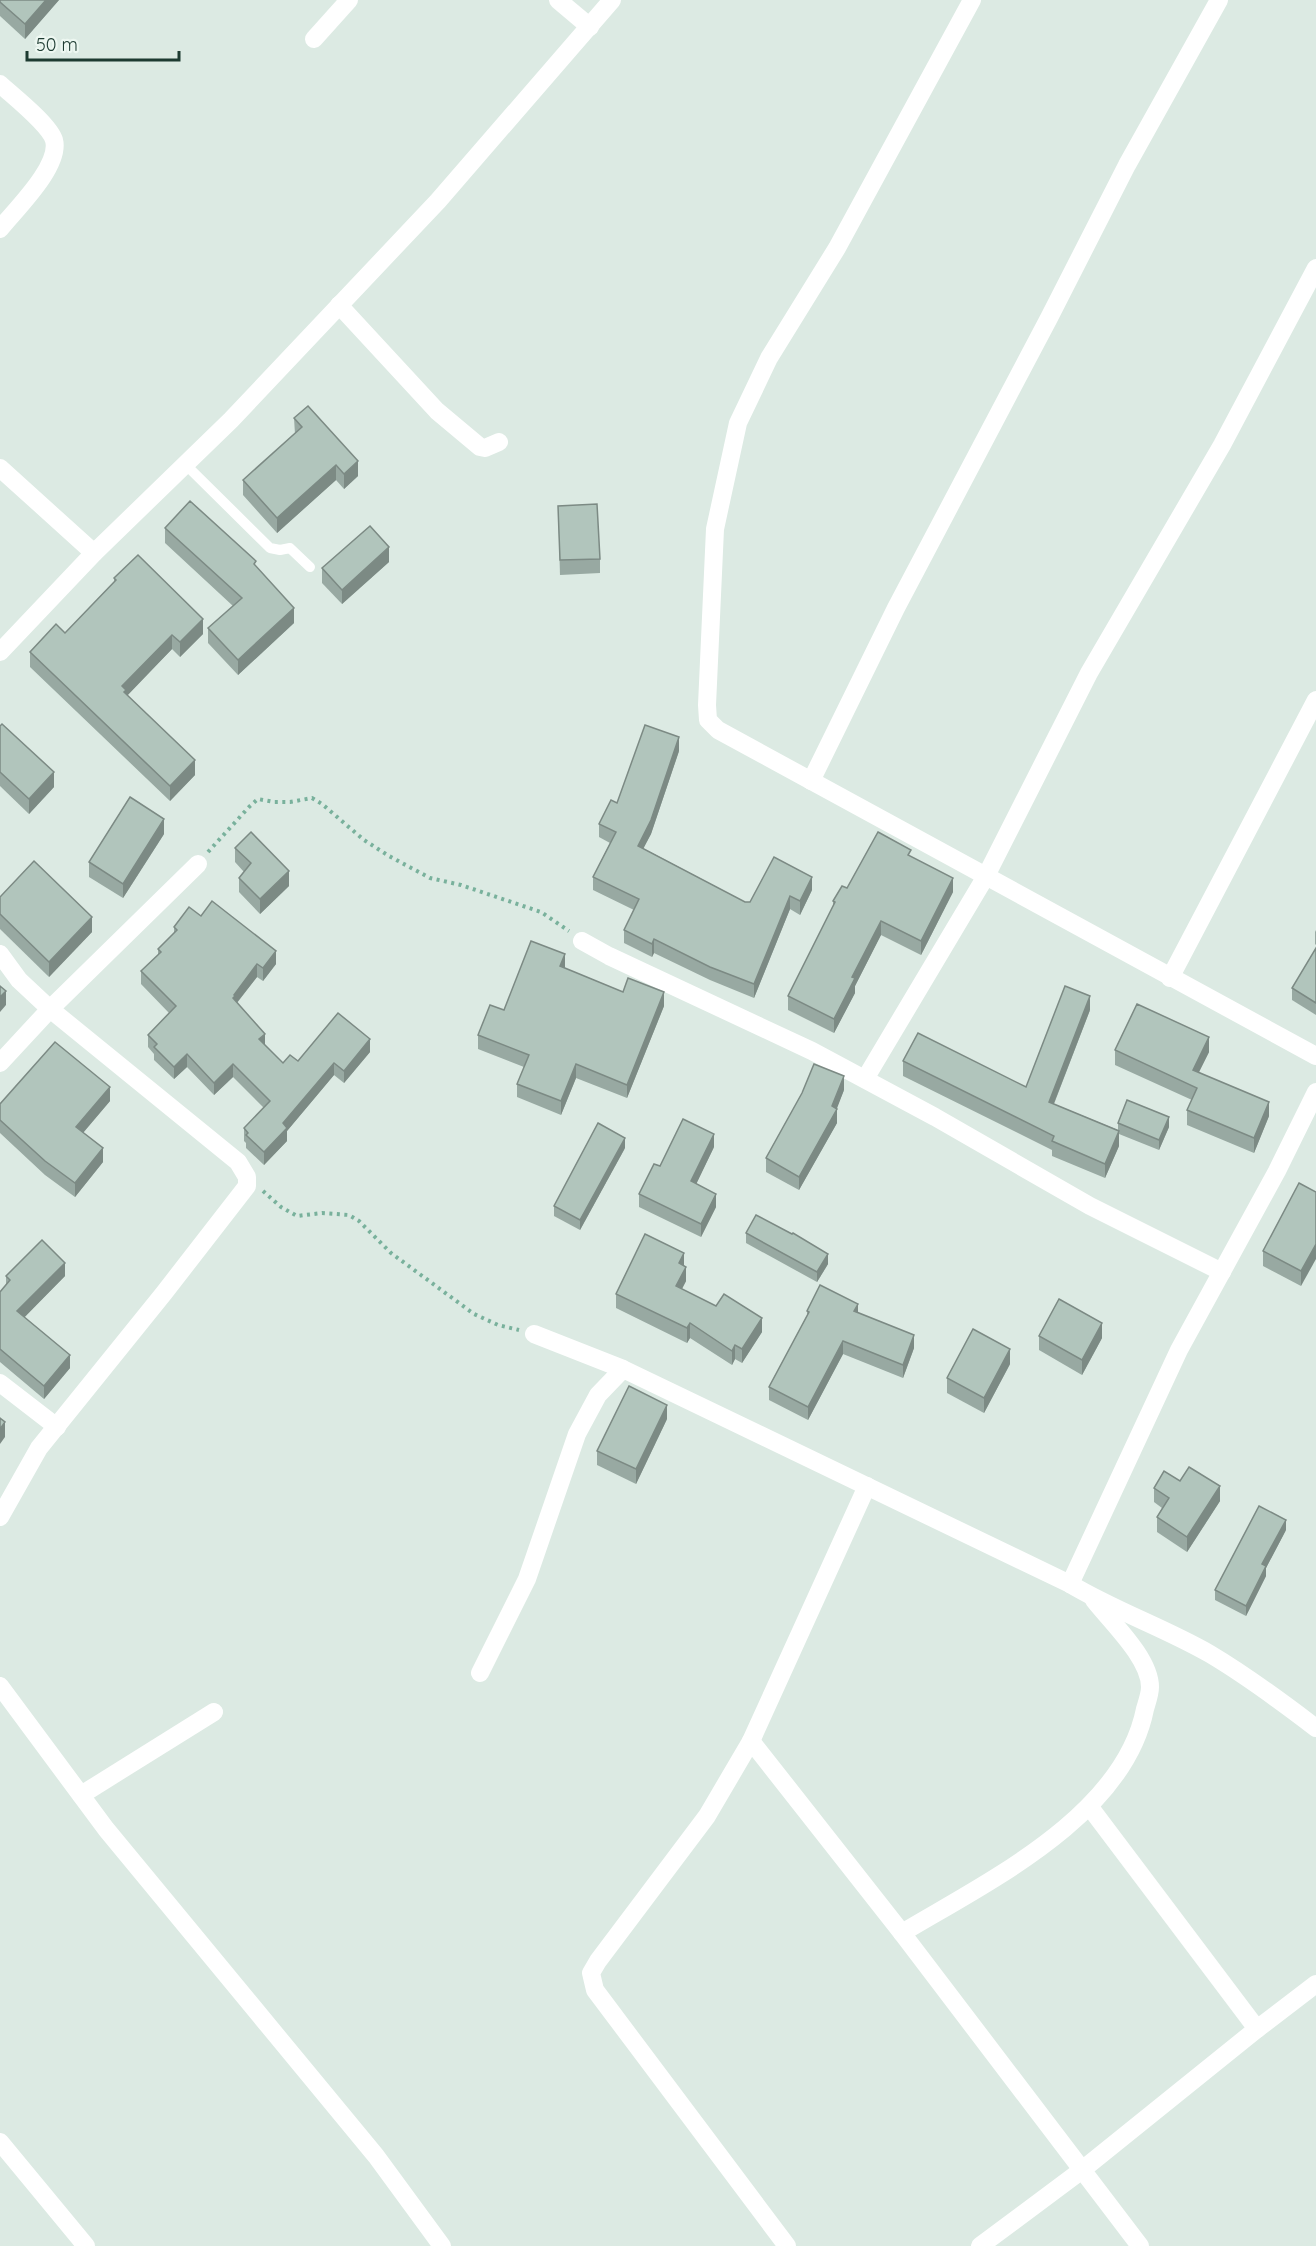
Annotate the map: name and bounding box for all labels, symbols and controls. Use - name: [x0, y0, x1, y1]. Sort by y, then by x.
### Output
- scale bar: [27, 24, 178, 62]
- text: 50 m: [36, 33, 78, 56]

